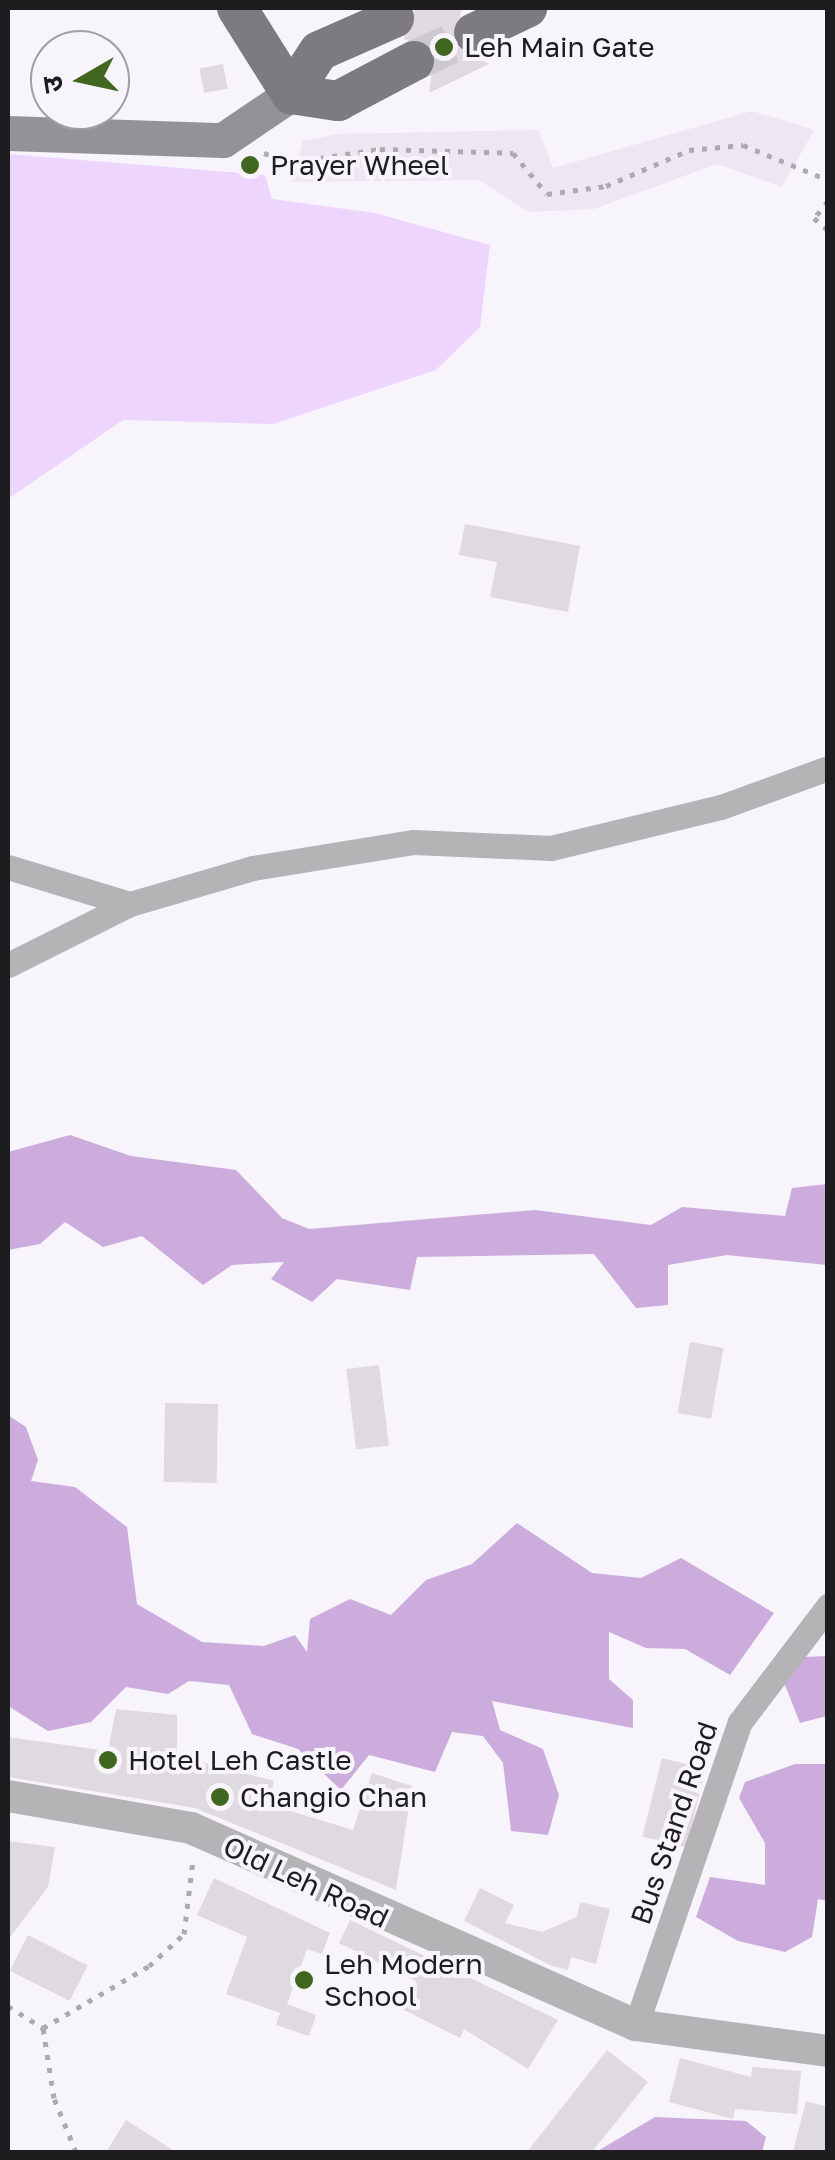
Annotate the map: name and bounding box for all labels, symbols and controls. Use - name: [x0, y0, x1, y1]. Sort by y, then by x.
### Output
- north arrow: [30, 30, 130, 130]
- place label: Leh Main Gate: [464, 30, 654, 64]
- marker: Leh Main Gate: [433, 36, 455, 58]
- text: उ: [34, 74, 69, 95]
- place label: Prayer Wheel: [270, 148, 449, 182]
- marker: Prayer Wheel: [239, 154, 261, 176]
- street label: Bus Stand Road: [624, 1717, 724, 1929]
- place label: Hotel Leh Castle: [128, 1743, 351, 1777]
- marker: Hotel Leh Castle: [97, 1749, 119, 1771]
- place label: Changio Chan: [240, 1780, 427, 1814]
- marker: Changio Chan: [209, 1786, 231, 1808]
- street label: Old Leh Road: [218, 1829, 394, 1935]
- place label: Leh Modern School: [324, 1947, 483, 2013]
- marker: Leh Modern School: [293, 1969, 315, 1991]

